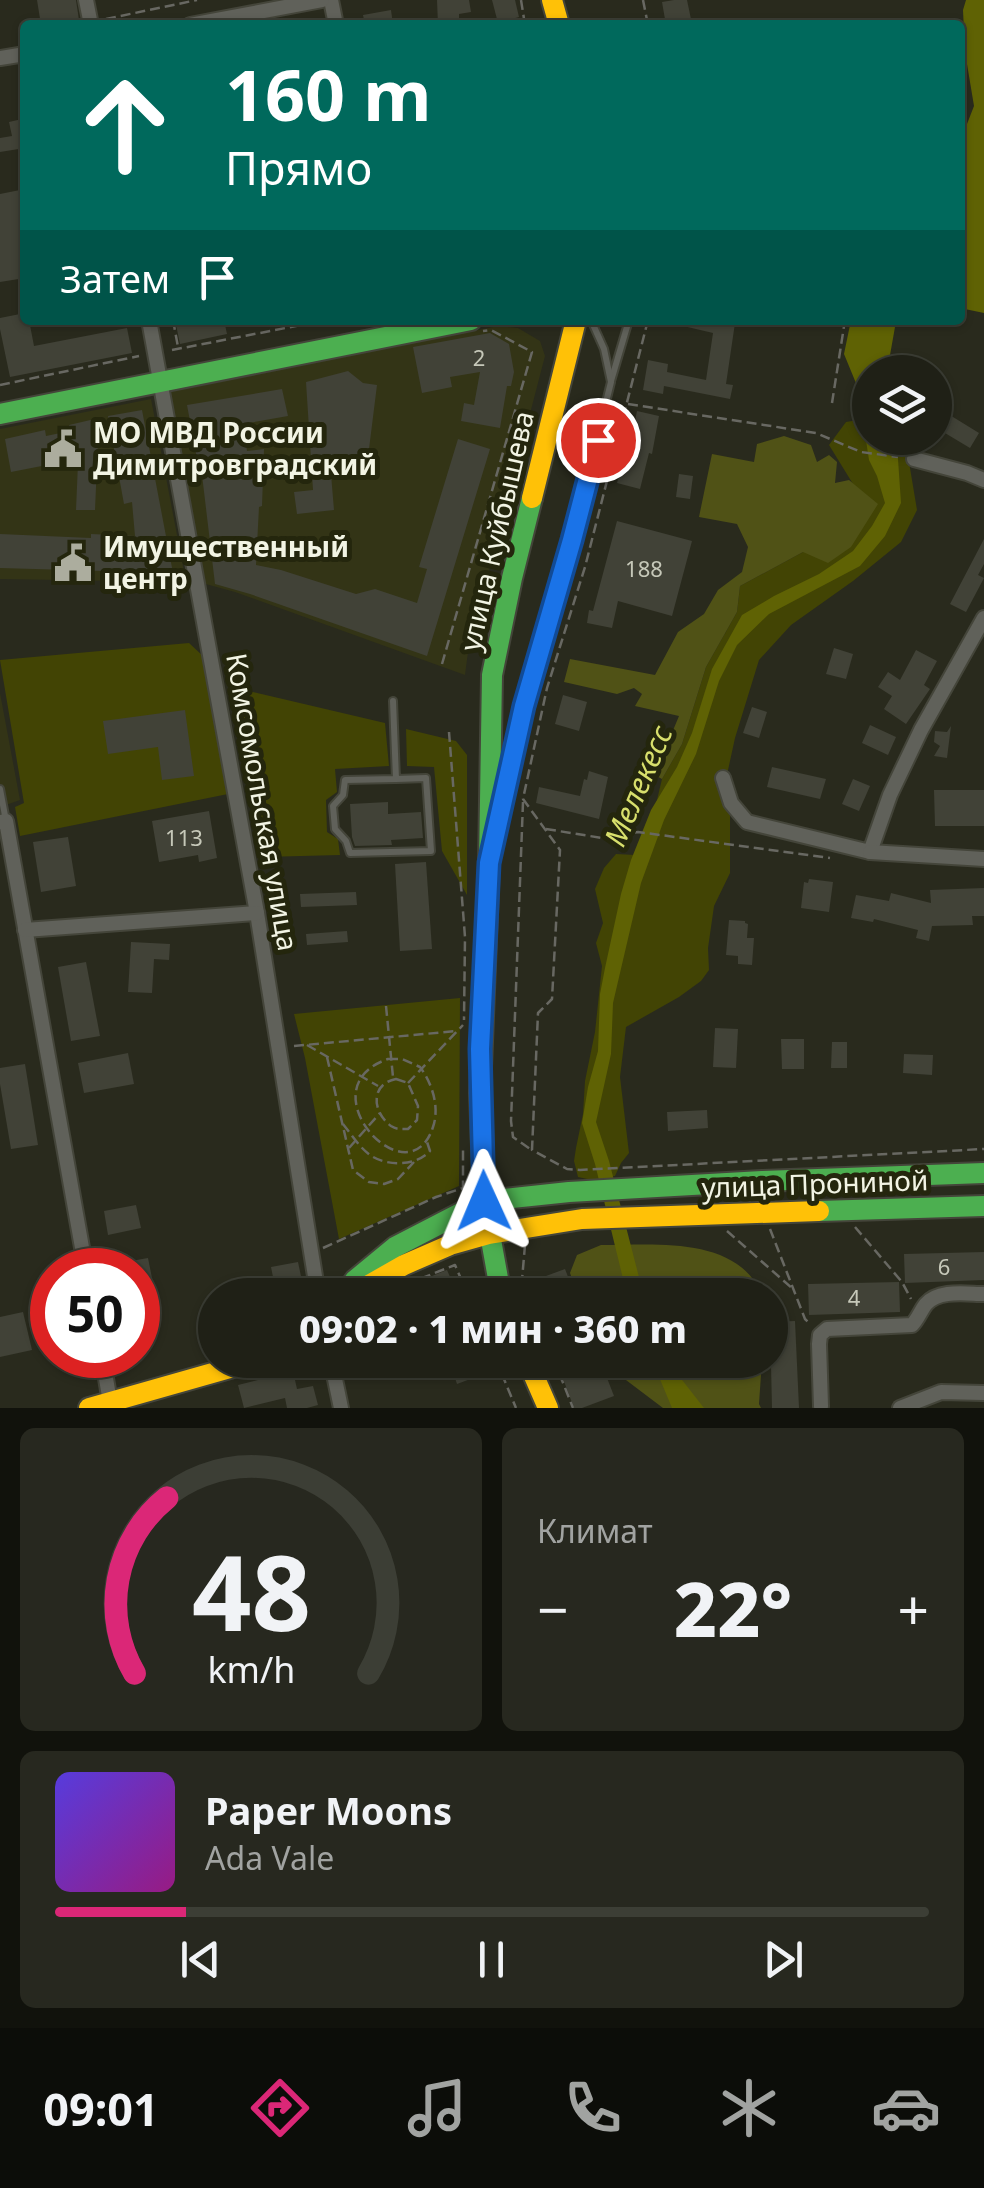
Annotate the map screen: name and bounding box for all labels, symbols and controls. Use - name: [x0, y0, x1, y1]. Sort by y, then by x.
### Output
- text: 160 m: [225, 46, 432, 142]
- icon: ahead: [60, 60, 190, 190]
- text: Прямо: [225, 137, 372, 198]
- icon: arrive: [190, 250, 245, 305]
- text: Затем: [60, 252, 170, 304]
- house number: 2: [473, 342, 485, 372]
- map controls: [852, 355, 952, 455]
- button: layers: [852, 355, 952, 455]
- pin: [556, 398, 641, 483]
- street label: улица Куйбышева: [450, 407, 542, 655]
- place label: МО МВД России Димитровградский: [93, 413, 377, 483]
- icon: arrive: [571, 413, 626, 468]
- public building icon: МО МВД России Димитровградский: [42, 428, 84, 470]
- place label: Имущественный центр: [103, 527, 349, 597]
- public building icon: Имущественный центр: [52, 542, 94, 584]
- house number: 188: [625, 553, 663, 583]
- street label: Комсомольская улица: [218, 650, 308, 954]
- water label: Мелекесс: [594, 719, 681, 852]
- house number: 113: [165, 822, 203, 852]
- position arrow: [432, 1149, 536, 1253]
- street label: улица Прониной: [701, 1160, 929, 1206]
- speed limit sign: 50: [30, 1248, 160, 1378]
- house number: 6: [938, 1251, 950, 1281]
- house number: 4: [848, 1282, 861, 1312]
- text: 09:02 · 1 мин · 360 m: [299, 1302, 687, 1354]
- text: Климат: [537, 1509, 653, 1552]
- text: 48: [192, 1520, 310, 1661]
- text: 22°: [674, 1557, 792, 1659]
- text: −: [537, 1571, 568, 1646]
- text: +: [898, 1571, 929, 1646]
- text: km/h: [207, 1645, 295, 1693]
- text: Paper Moons: [205, 1784, 452, 1836]
- text: Ada Vale: [205, 1836, 334, 1879]
- icon: previous: [173, 1932, 228, 1987]
- icon: pause: [464, 1932, 519, 1987]
- icon: next: [756, 1932, 811, 1987]
- icon: directions: [245, 2073, 315, 2143]
- icon: music: [402, 2073, 472, 2143]
- icon: phone: [558, 2073, 628, 2143]
- icon: climate: [714, 2073, 784, 2143]
- icon: car: [871, 2073, 941, 2143]
- text: 09:01: [43, 2078, 159, 2139]

